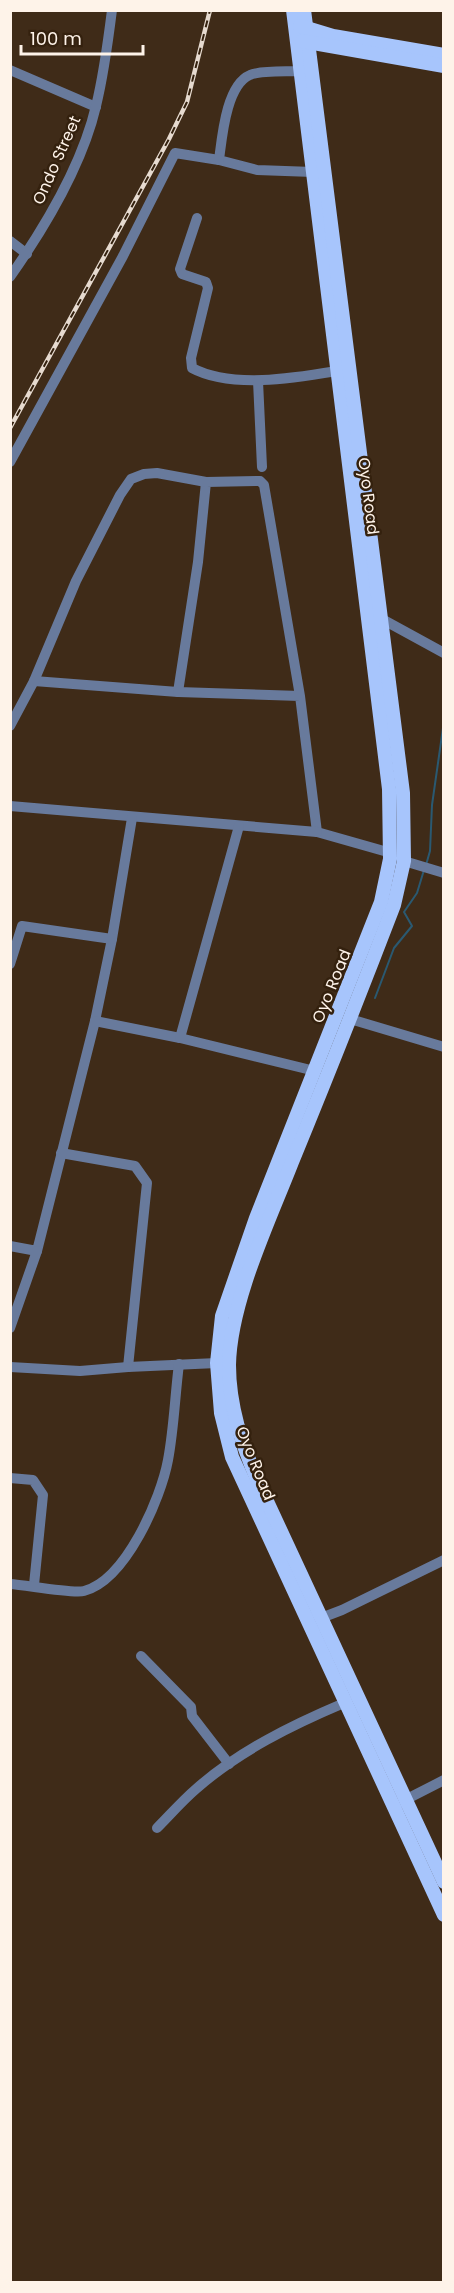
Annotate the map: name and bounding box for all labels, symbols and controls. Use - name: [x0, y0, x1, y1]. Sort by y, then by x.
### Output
- scale bar: [21, 18, 142, 56]
- text: 100 m: [30, 26, 82, 51]
- street label: Ondo Street: [27, 112, 86, 208]
- street label: Oyo Road: [352, 456, 385, 536]
- street label: Oyo Road: [306, 946, 357, 1027]
- street label: Oyo Road: [230, 1423, 281, 1504]

